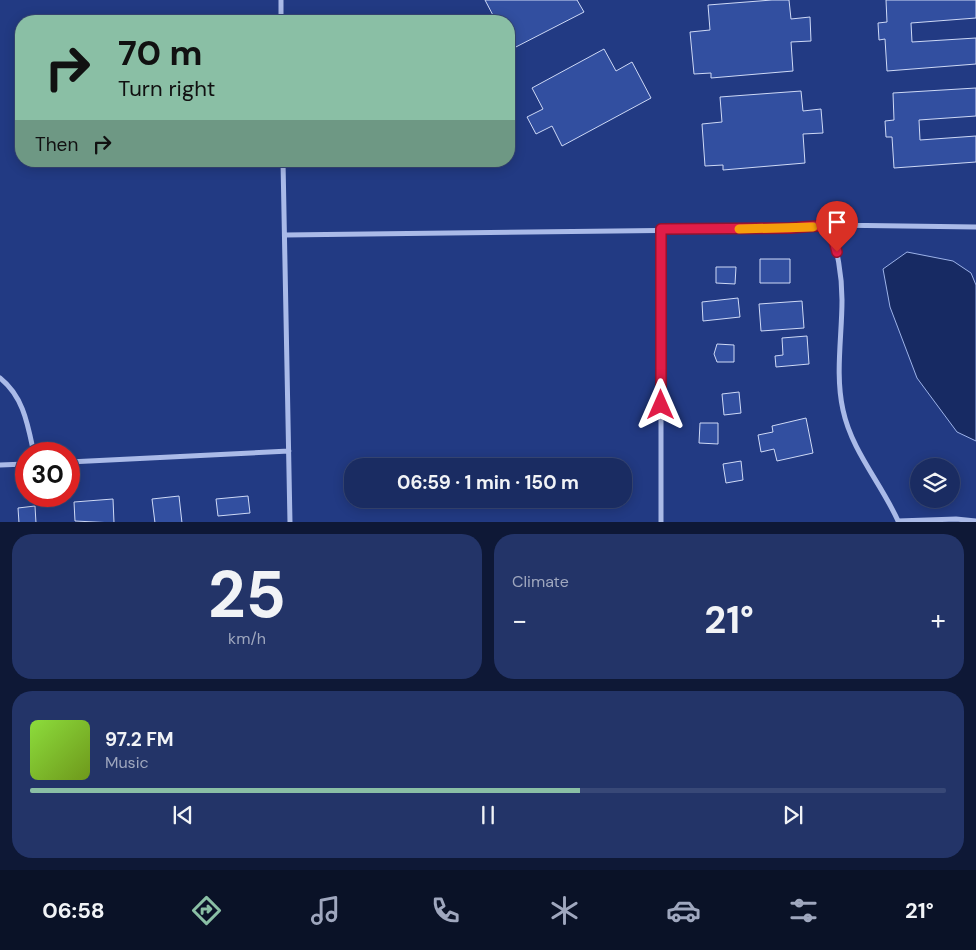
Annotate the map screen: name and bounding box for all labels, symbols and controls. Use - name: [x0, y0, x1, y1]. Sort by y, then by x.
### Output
- text: 70 m: [118, 30, 202, 76]
- icon: right: [35, 35, 100, 100]
- text: Turn right: [118, 74, 215, 103]
- icon: right: [88, 130, 116, 158]
- text: Then: [35, 132, 78, 157]
- pin: [816, 201, 858, 252]
- icon: arrive: [823, 208, 851, 236]
- position arrow: [634, 378, 686, 430]
- speed limit sign: 30: [15, 442, 80, 507]
- map controls: [910, 458, 960, 508]
- button: layers: [910, 458, 960, 508]
- text: 06:59 · 1 min · 150 m: [397, 470, 579, 495]
- text: 25: [208, 553, 286, 637]
- text: Climate: [512, 571, 569, 592]
- text: 21°: [704, 595, 754, 645]
- text: −: [512, 602, 527, 639]
- text: +: [931, 602, 946, 639]
- text: km/h: [228, 628, 266, 649]
- text: 97.2 FM: [105, 727, 174, 752]
- text: Music: [105, 752, 149, 773]
- icon: previous: [169, 801, 197, 829]
- icon: pause: [474, 801, 502, 829]
- icon: next: [779, 801, 807, 829]
- icon: directions: [189, 893, 224, 928]
- icon: music: [308, 893, 343, 928]
- icon: phone: [428, 893, 463, 928]
- icon: climate: [547, 893, 582, 928]
- icon: car: [666, 893, 701, 928]
- icon: filters: [786, 893, 821, 928]
- text: 06:58: [42, 896, 105, 925]
- text: 21°: [905, 896, 934, 925]

